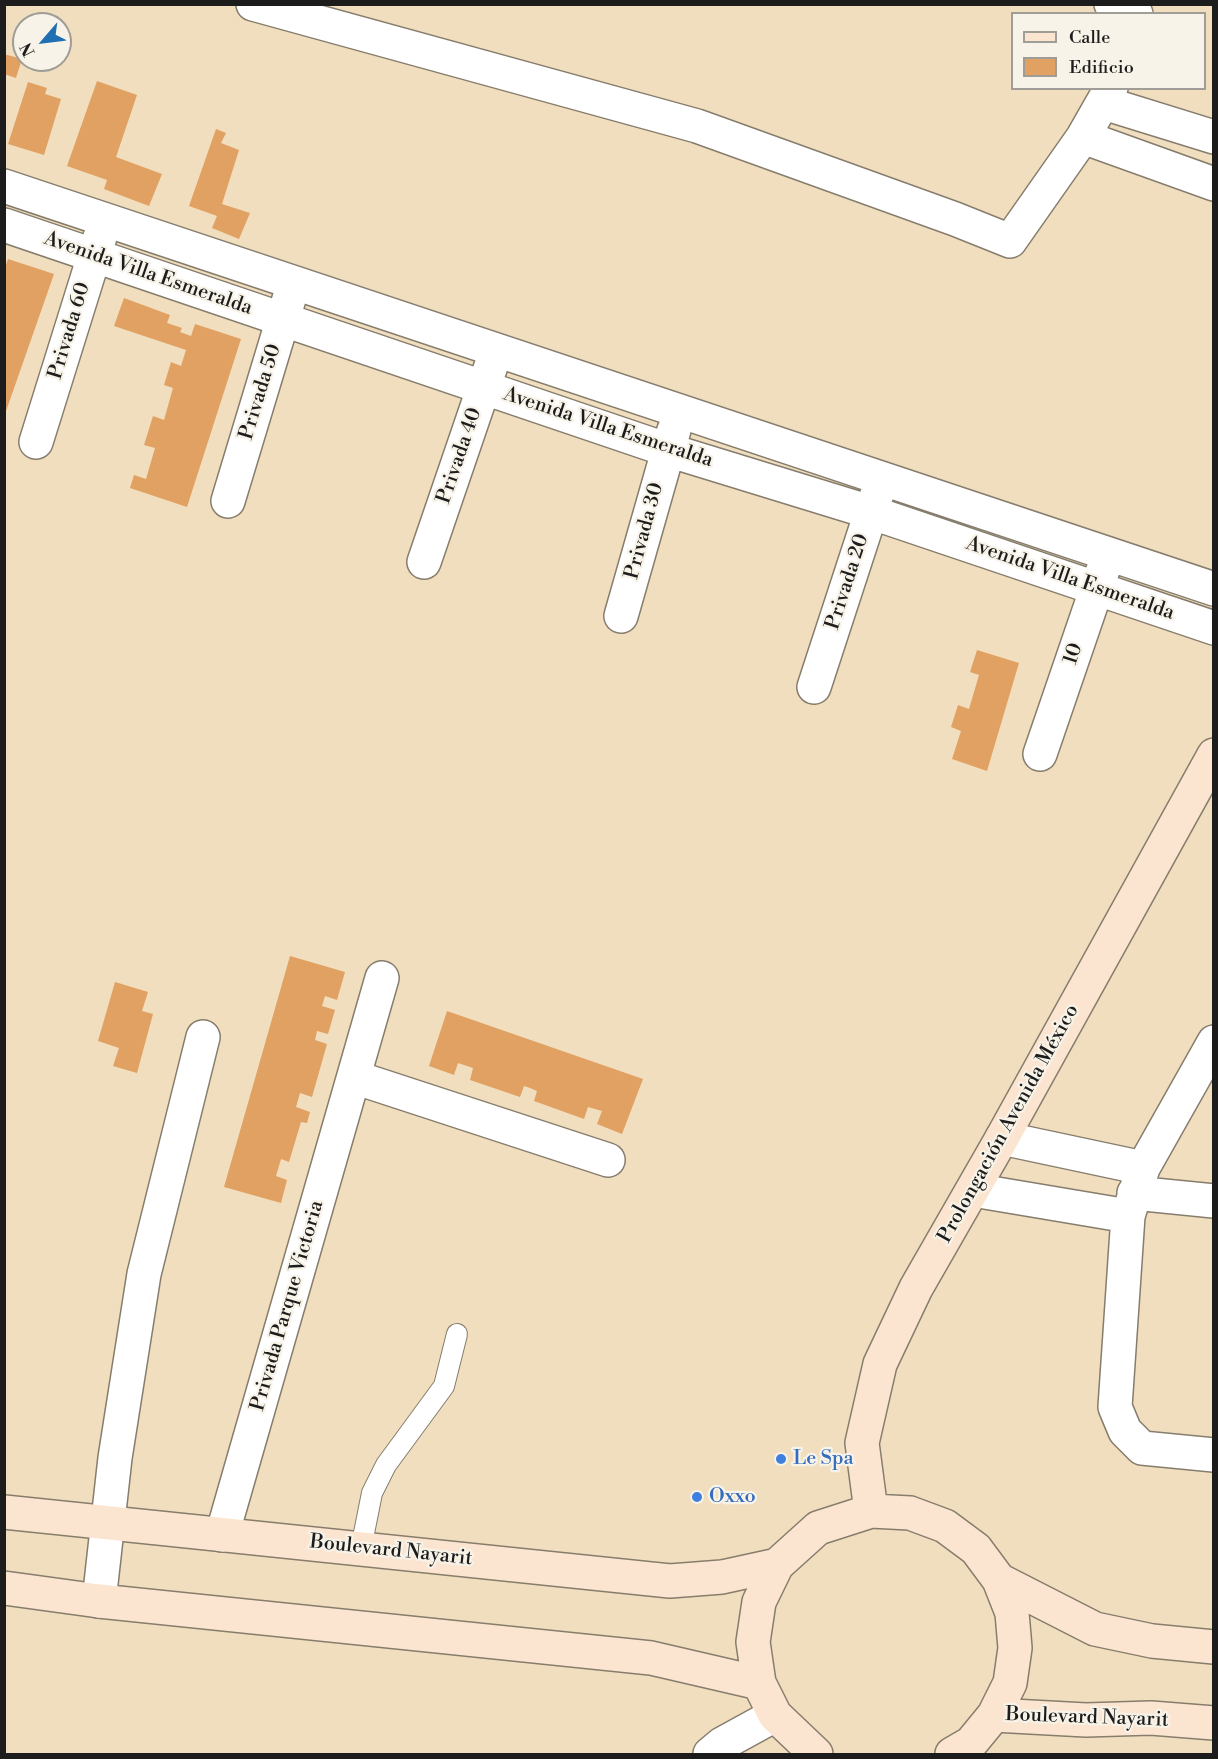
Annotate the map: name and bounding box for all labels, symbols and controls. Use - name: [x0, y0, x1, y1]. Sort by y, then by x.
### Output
- north arrow: [12, 12, 72, 72]
- legend: [1011, 12, 1206, 90]
- text: Calle: [1069, 26, 1110, 49]
- text: N: [16, 39, 40, 60]
- text: Edificio: [1069, 56, 1134, 79]
- street label: Avenida Villa Esmeralda: [41, 227, 255, 321]
- street label: Privada 60: [44, 280, 96, 382]
- street label: Privada 50: [235, 341, 287, 443]
- street label: Avenida Villa Esmeralda: [500, 383, 716, 473]
- street label: Privada 40: [432, 405, 488, 507]
- street label: Privada 30: [621, 480, 669, 582]
- street label: Privada 20: [821, 531, 875, 633]
- street label: Avenida Villa Esmeralda: [963, 532, 1177, 626]
- street label: 10: [1059, 640, 1089, 668]
- street label: Prolongación Avenida México: [933, 1000, 1085, 1248]
- street label: Privada Parque Victoria: [246, 1198, 330, 1414]
- place label: Le Spa: [793, 1447, 854, 1471]
- marker: Le Spa: [774, 1452, 788, 1466]
- place label: Oxxo: [709, 1485, 756, 1509]
- marker: Oxxo: [690, 1490, 704, 1504]
- street label: Boulevard Nayarit: [309, 1531, 473, 1571]
- street label: Boulevard Nayarit: [1005, 1703, 1169, 1733]

